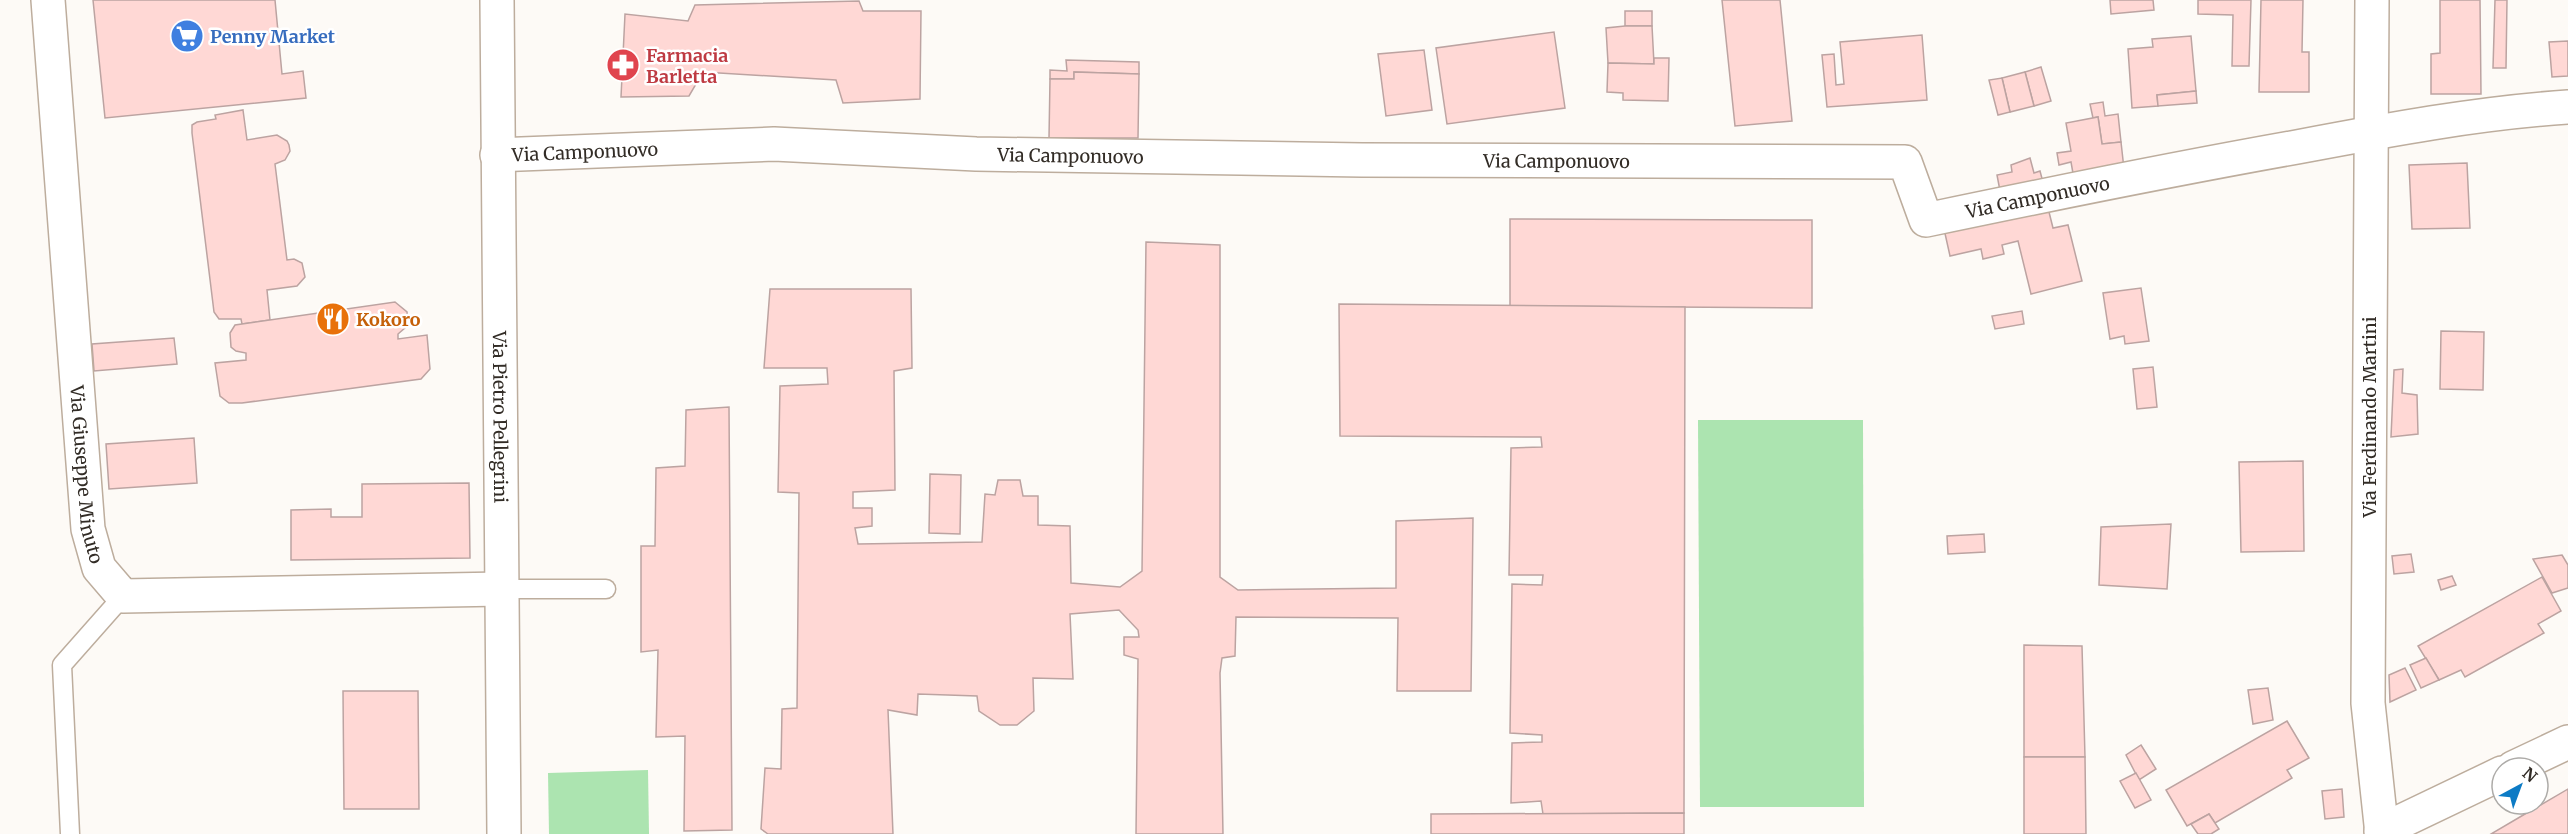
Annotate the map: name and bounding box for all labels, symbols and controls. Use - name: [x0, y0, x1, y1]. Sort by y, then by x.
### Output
- supermarket icon: Penny Market: [169, 18, 205, 54]
- place label: Penny Market: [210, 25, 336, 48]
- place label: Farmacia Barletta: [646, 44, 728, 88]
- pharmacy icon: Farmacia Barletta: [605, 47, 641, 83]
- street label: Via Camponuovo: [510, 137, 659, 166]
- street label: Via Camponuovo: [996, 143, 1144, 168]
- street label: Via Camponuovo: [1482, 149, 1630, 172]
- street label: Via Camponuovo: [1963, 171, 2111, 223]
- restaurant icon: Kokoro: [315, 301, 351, 337]
- place label: Kokoro: [356, 308, 421, 331]
- street label: Via Ferdinando Martini: [2358, 316, 2381, 519]
- street label: Via Pietro Pellegrini: [488, 330, 513, 503]
- street label: Via Giuseppe Minuto: [66, 383, 109, 566]
- north arrow: [2490, 756, 2550, 816]
- text: N: [2519, 763, 2541, 787]

